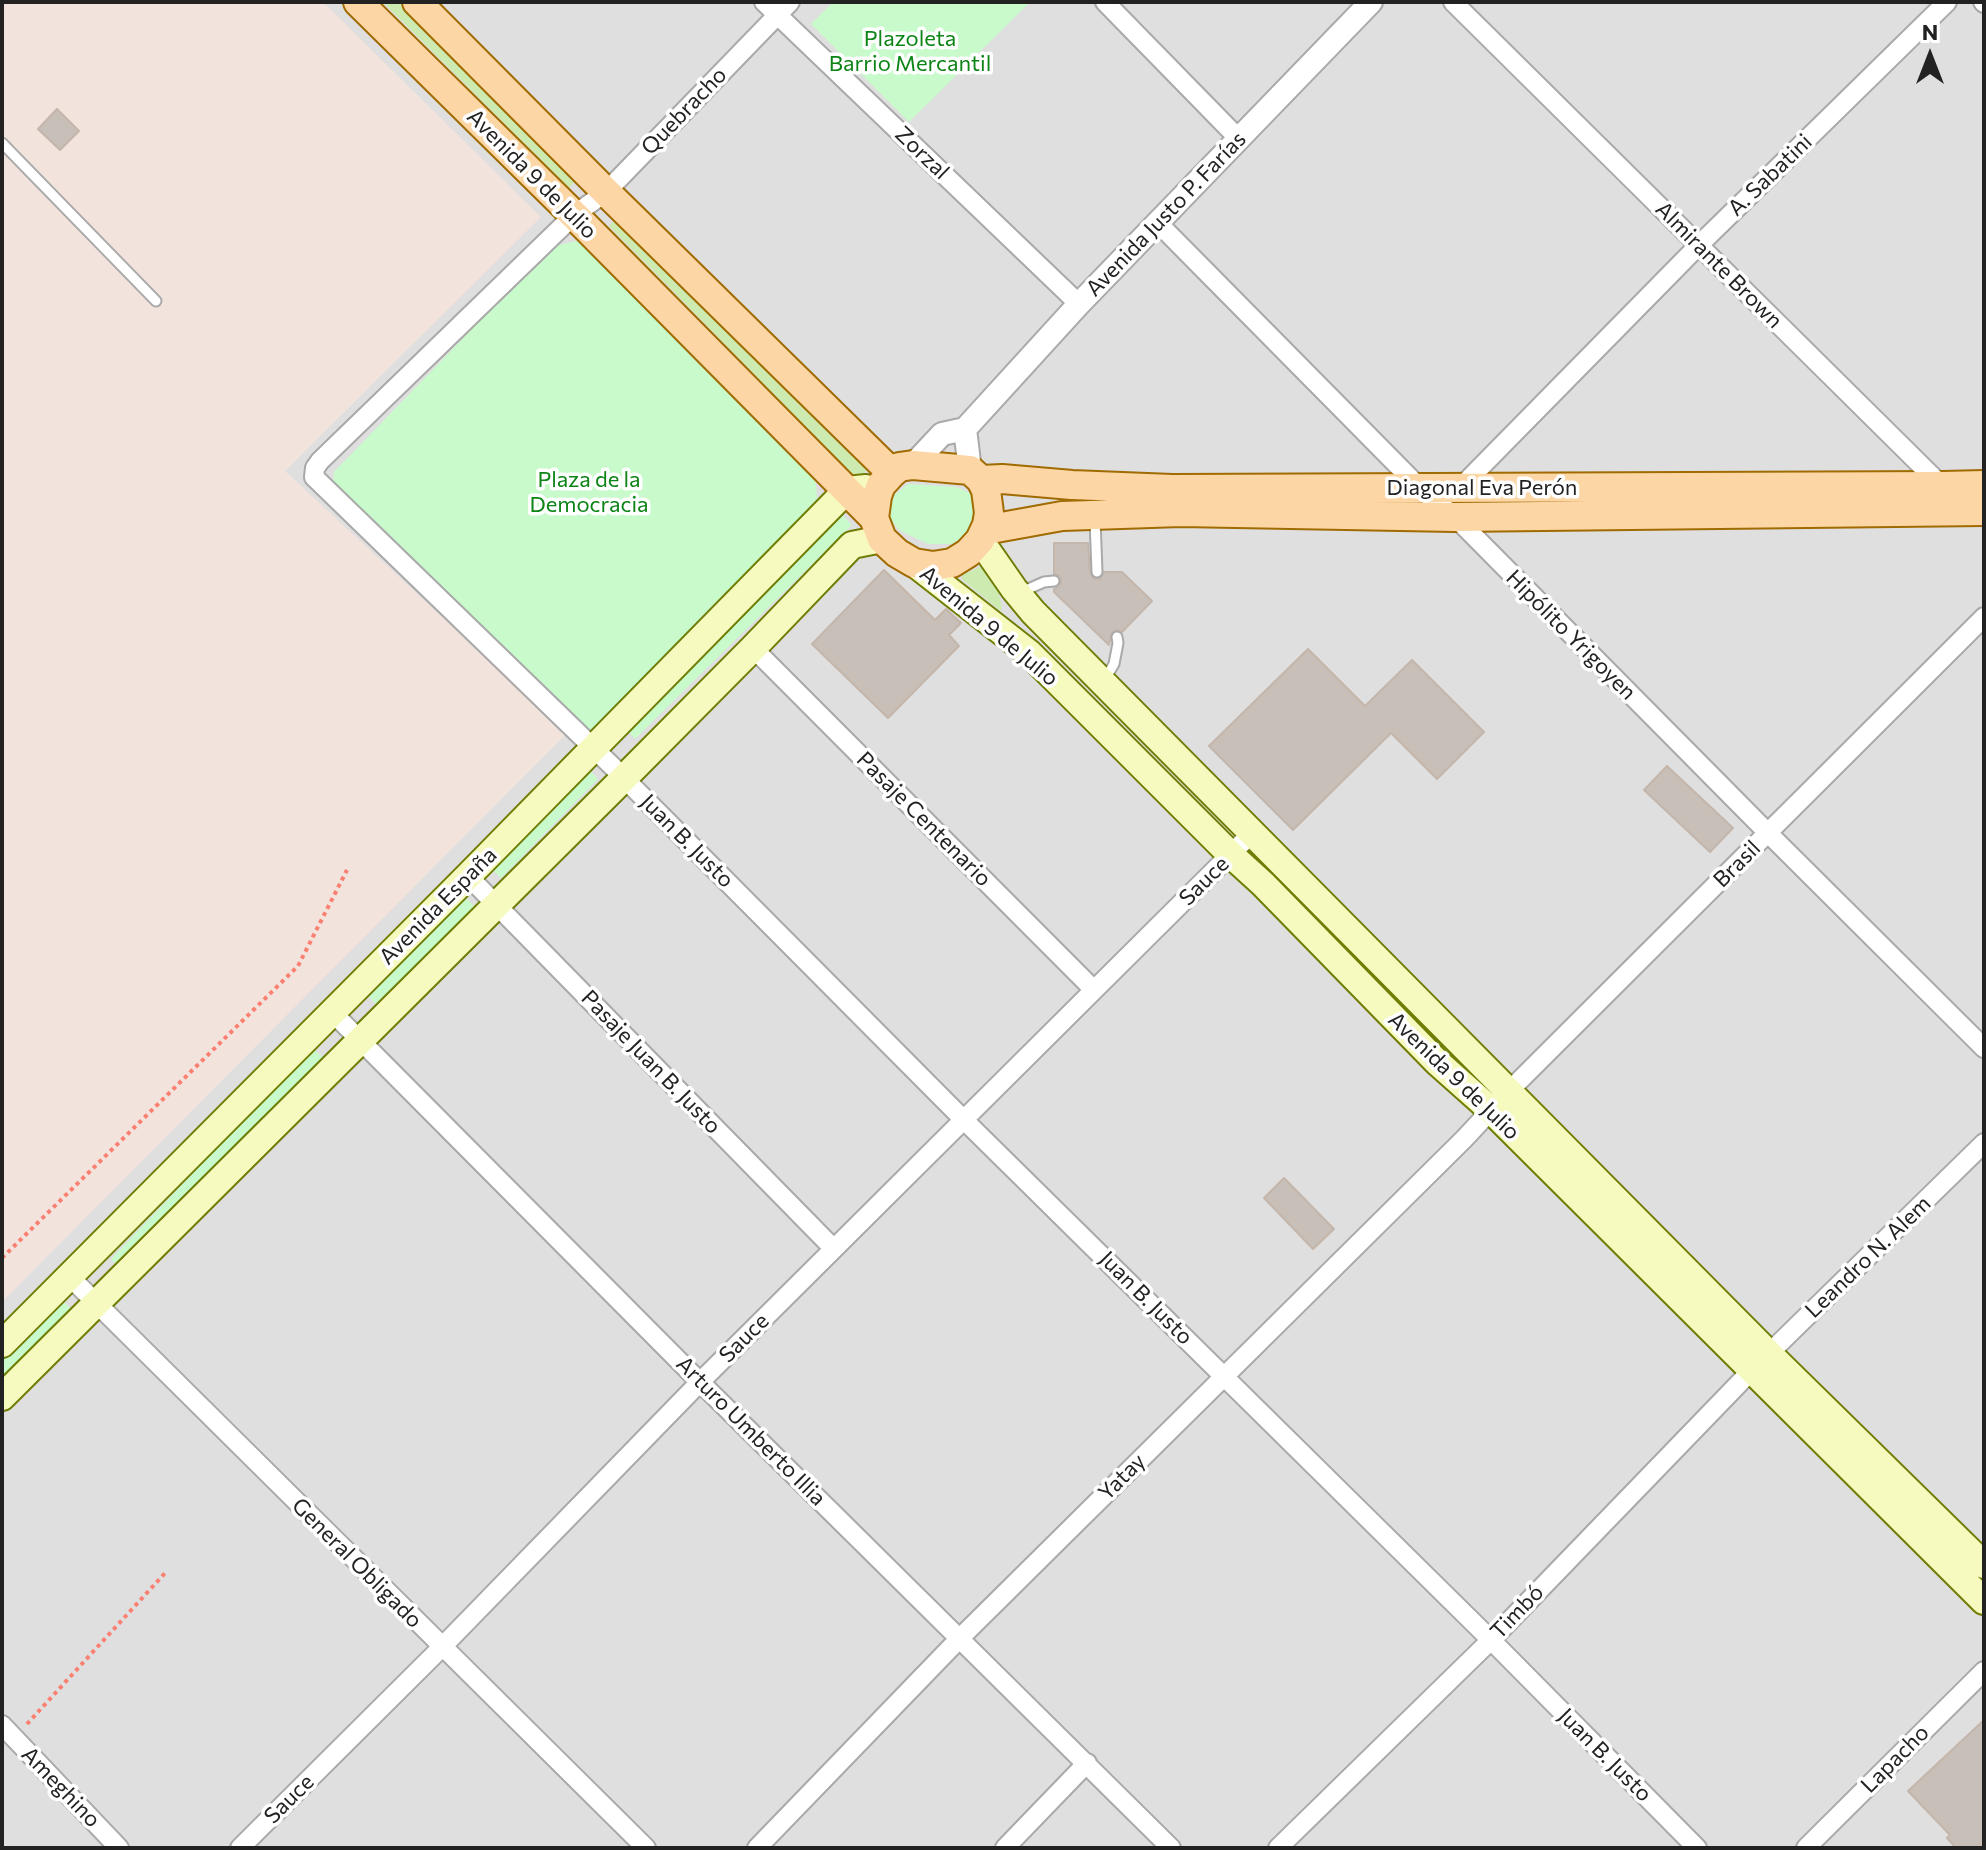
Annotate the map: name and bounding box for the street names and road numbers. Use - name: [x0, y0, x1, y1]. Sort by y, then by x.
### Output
- street label: Quebracho: [636, 62, 732, 160]
- street label: Avenida 9 de Julio: [462, 104, 602, 244]
- street label: Zorzal: [890, 121, 954, 185]
- street label: Avenida Justo P. Farías: [1080, 126, 1252, 302]
- street label: A. Sabatini: [1723, 129, 1817, 221]
- street label: Almirante Brown: [1650, 196, 1788, 334]
- street label: Diagonal Eva Perón: [1387, 475, 1577, 501]
- street label: Avenida 9 de Julio: [914, 560, 1064, 692]
- street label: Hipólito Yrigoyen: [1501, 565, 1641, 705]
- street label: Pasaje Centenario: [851, 746, 997, 892]
- street label: Juan B. Justo: [635, 789, 739, 893]
- street label: Brasil: [1708, 835, 1766, 893]
- street label: Avenida España: [374, 842, 502, 970]
- street label: Sauce: [1174, 851, 1234, 911]
- street label: Pasaje Juan B. Justo: [576, 985, 726, 1139]
- street label: Avenida 9 de Julio: [1383, 1007, 1525, 1145]
- street label: Leandro N. Alem: [1800, 1190, 1936, 1324]
- street label: Juan B. Justo: [1094, 1246, 1198, 1350]
- street label: Sauce: [714, 1308, 774, 1368]
- street label: Arturo Umberto Illia: [671, 1351, 831, 1511]
- street label: Yatay: [1093, 1448, 1151, 1506]
- street label: General Obligado: [286, 1492, 428, 1634]
- street label: Timbó: [1485, 1579, 1549, 1645]
- street label: Juan B. Justo: [1553, 1703, 1657, 1807]
- street label: Lapacho: [1856, 1720, 1934, 1798]
- street label: Ameghino: [16, 1741, 106, 1833]
- street label: Sauce: [259, 1769, 319, 1829]

